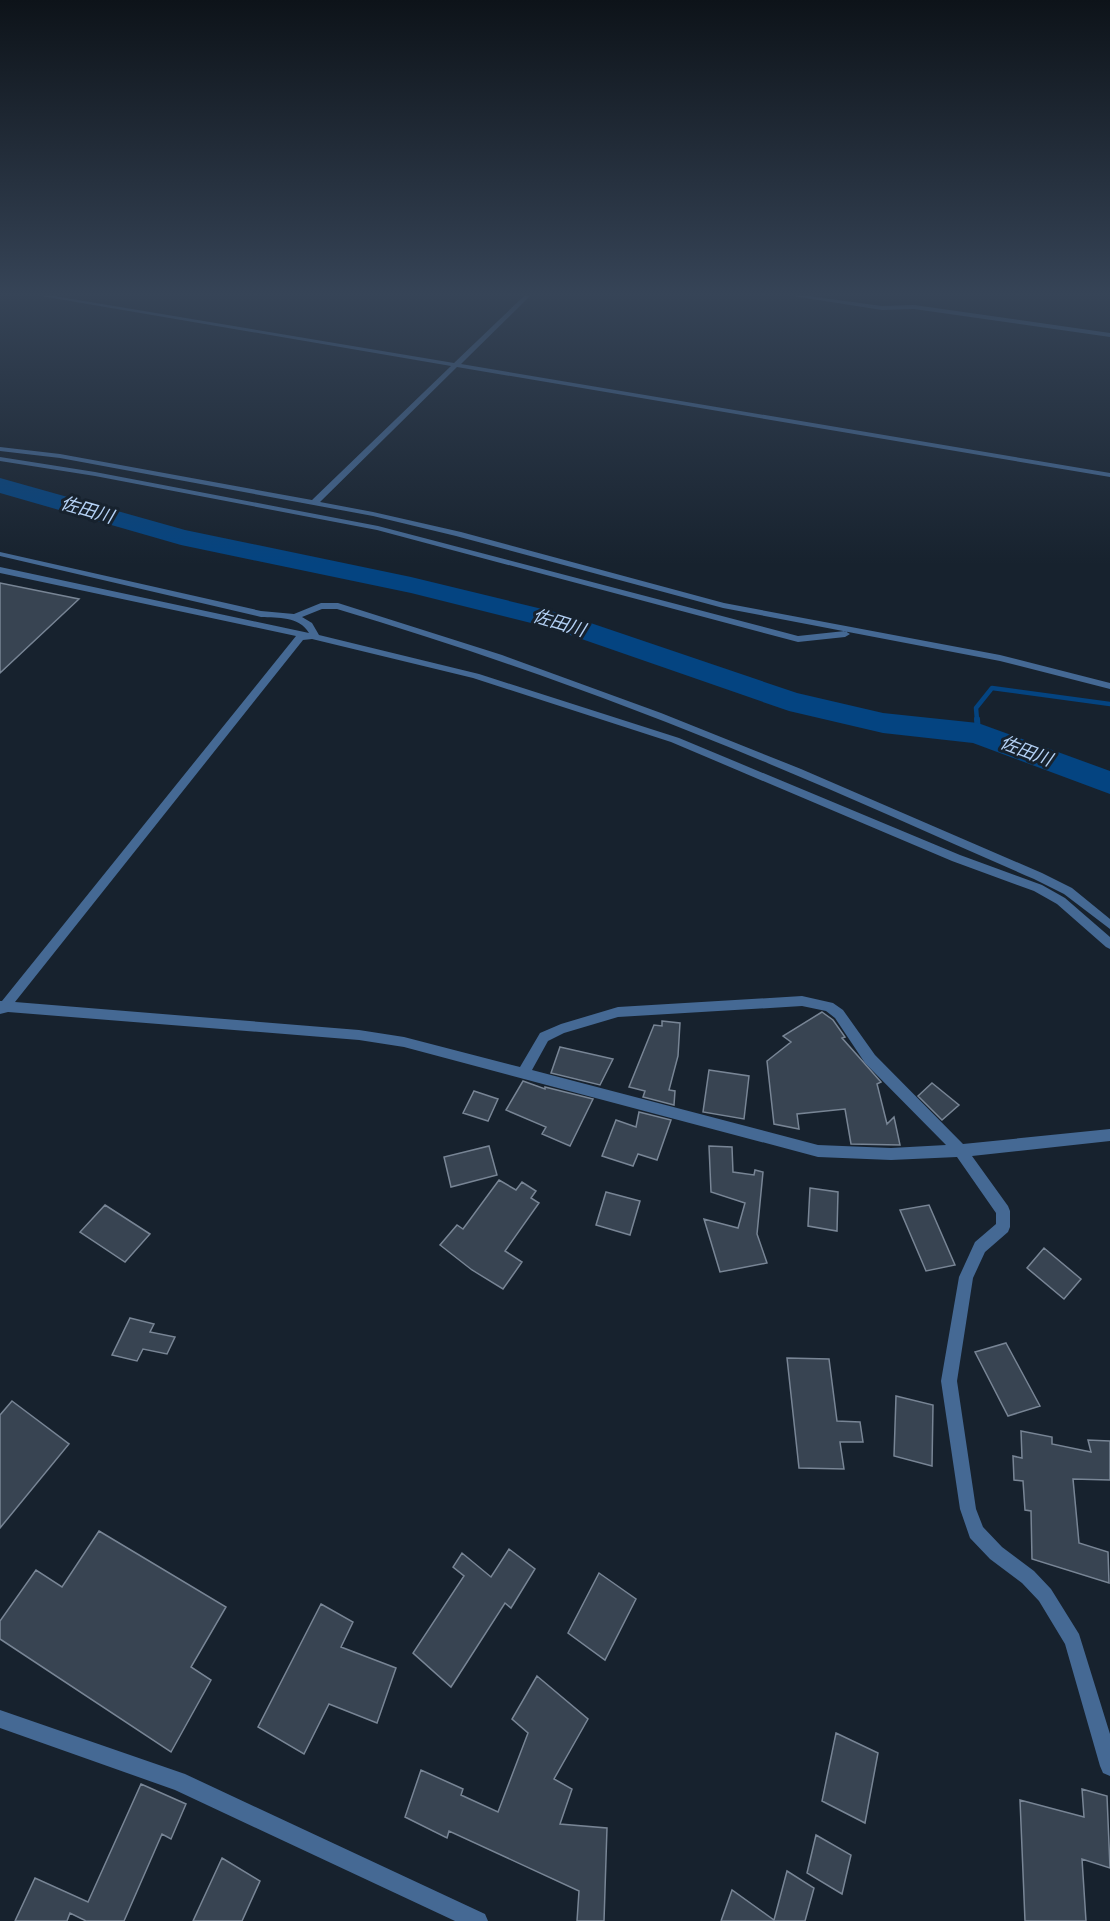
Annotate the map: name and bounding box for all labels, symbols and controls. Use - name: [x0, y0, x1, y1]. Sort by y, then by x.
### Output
- water label: 佐田川: [58, 493, 118, 528]
- water label: 佐田川: [530, 606, 590, 641]
- water label: 佐田川: [997, 732, 1057, 771]

